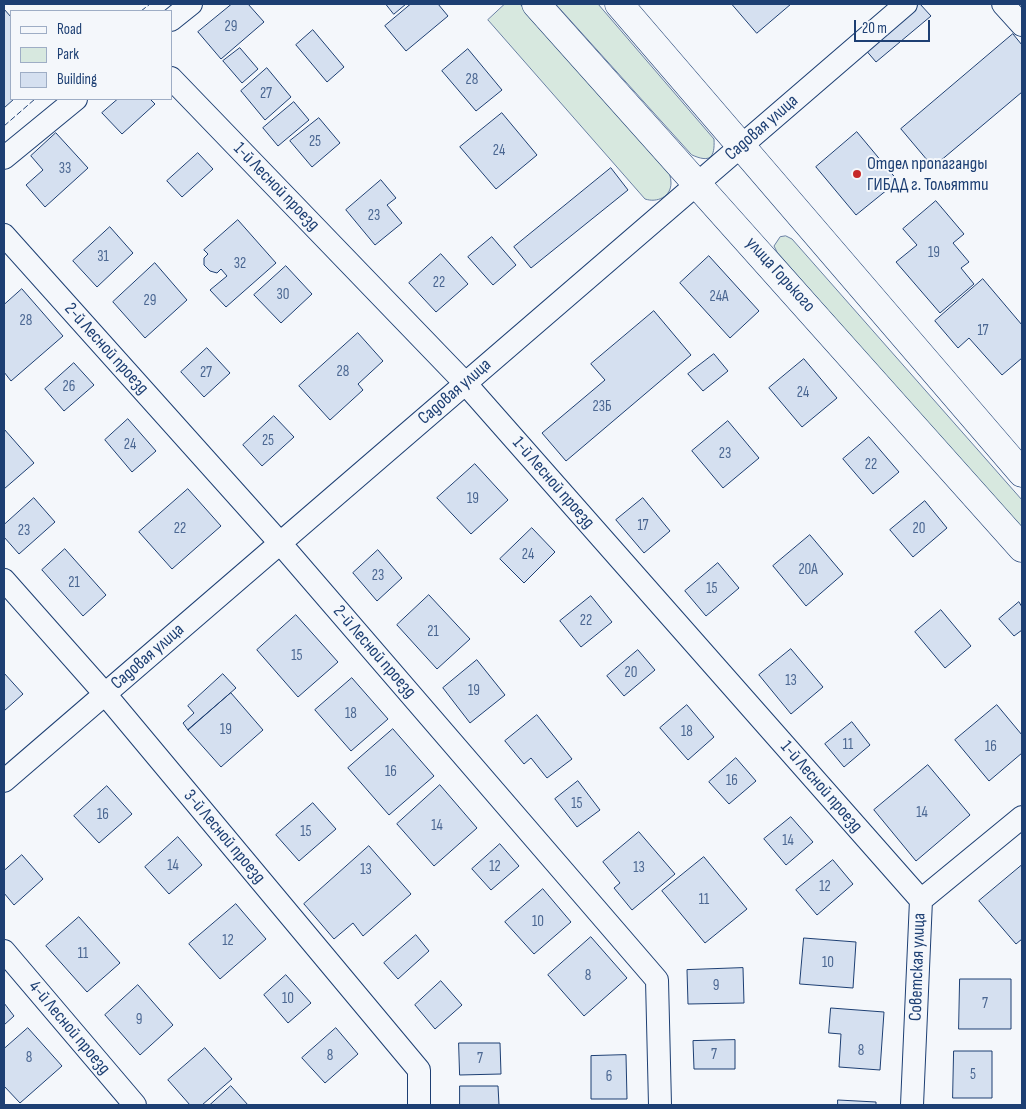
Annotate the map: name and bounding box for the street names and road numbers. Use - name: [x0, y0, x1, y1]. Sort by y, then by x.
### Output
- street label: Садовая улица: [721, 90, 803, 166]
- street label: 1-й Лесной проезд: [228, 138, 324, 236]
- street label: улица Горького: [741, 233, 819, 317]
- street label: 2-й Лесной проезд: [59, 299, 153, 399]
- street label: Садовая улица: [414, 354, 496, 430]
- street label: 1-й Лесной проезд: [507, 433, 599, 533]
- street label: 2-й Лесной проезд: [328, 601, 420, 703]
- street label: Садовая улица: [107, 619, 189, 695]
- street label: 1-й Лесной проезд: [775, 737, 867, 837]
- street label: 3-й Лесной проезд: [178, 786, 270, 888]
- street label: Советская улица: [905, 913, 931, 1021]
- street label: 4-й Лесной проезд: [23, 977, 115, 1079]

